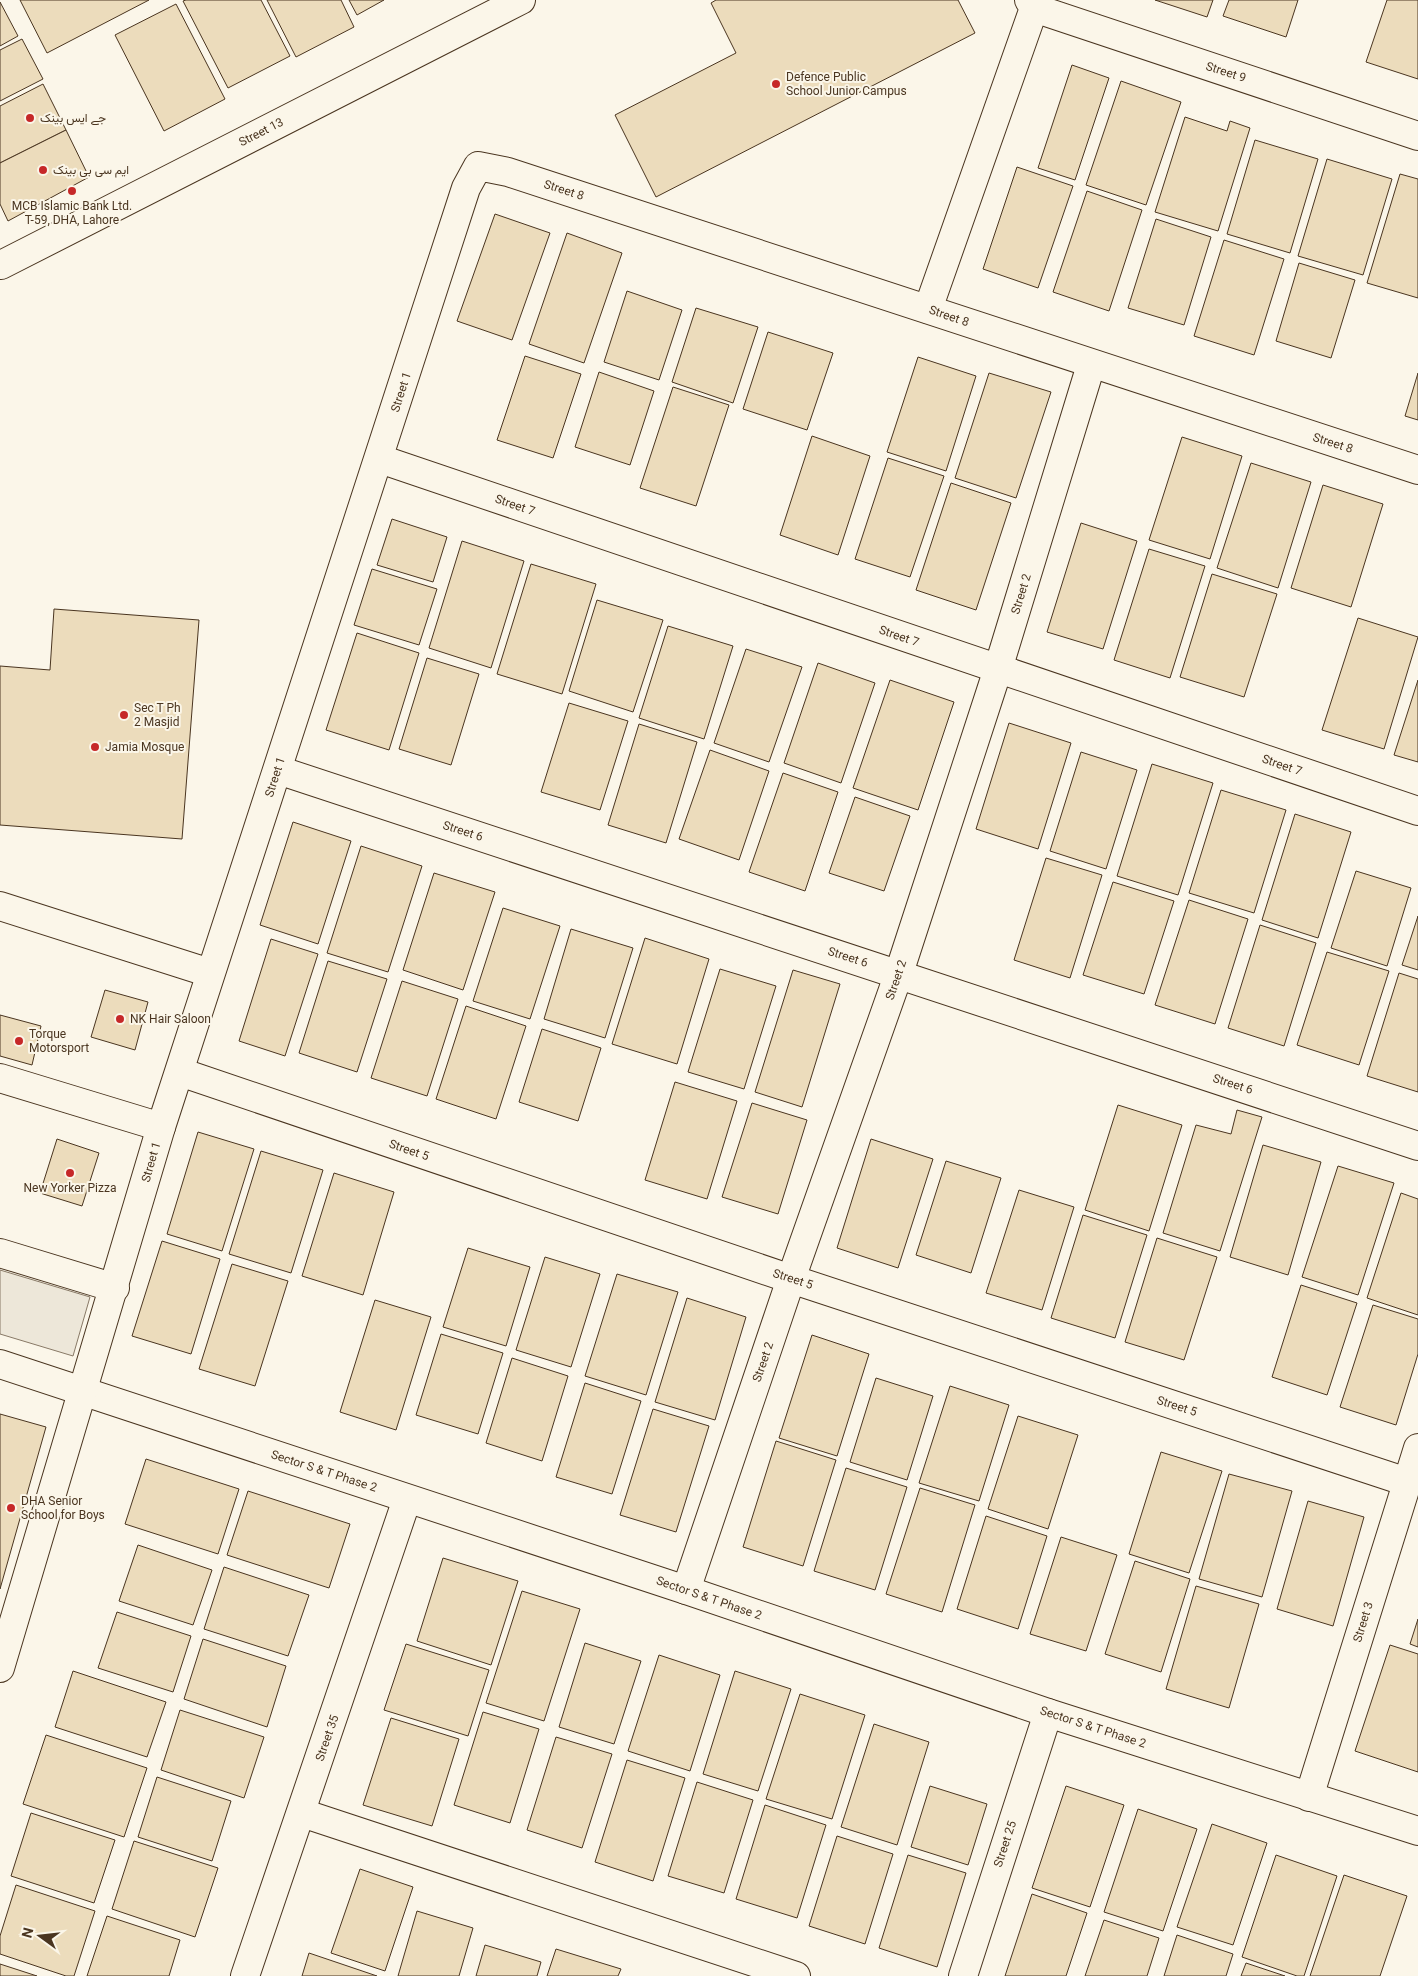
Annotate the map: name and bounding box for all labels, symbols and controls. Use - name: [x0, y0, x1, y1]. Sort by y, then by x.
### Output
- street label: Street 9: [1204, 59, 1248, 85]
- place label: Defence Public School Junior Campus: [786, 70, 907, 98]
- marker: Defence Public School Junior Campus: [770, 78, 782, 90]
- place label: جے ایس بینک: [40, 111, 106, 126]
- marker: جے ایس بینک: [24, 112, 36, 124]
- street label: Street 13: [236, 115, 286, 149]
- place label: ایم سی بی بینک: [53, 163, 129, 178]
- marker: ایم سی بی بینک: [37, 164, 49, 176]
- street label: Street 8: [542, 177, 586, 203]
- marker: MCB Islamic Bank Ltd. T-59, DHA, Lahore: [66, 185, 78, 197]
- place label: MCB Islamic Bank Ltd. T-59, DHA, Lahore: [12, 199, 132, 227]
- street label: Street 8: [927, 303, 971, 329]
- street label: Street 1: [388, 370, 414, 414]
- street label: Street 8: [1311, 430, 1355, 456]
- street label: Street 7: [493, 492, 537, 518]
- street label: Street 2: [1008, 572, 1034, 616]
- street label: Street 7: [877, 623, 921, 649]
- place label: Sec T Ph 2 Masjid: [134, 701, 181, 729]
- marker: Sec T Ph 2 Masjid: [118, 709, 130, 721]
- place label: Jamia Mosque: [105, 740, 184, 754]
- marker: Jamia Mosque: [89, 741, 101, 753]
- street label: Street 7: [1260, 752, 1304, 778]
- street label: Street 1: [262, 755, 288, 799]
- street label: Street 6: [441, 818, 485, 844]
- street label: Street 6: [826, 944, 870, 970]
- street label: Street 2: [883, 958, 909, 1002]
- place label: NK Hair Saloon: [130, 1012, 211, 1026]
- marker: NK Hair Saloon: [114, 1013, 126, 1025]
- place label: Torque Motorsport: [29, 1027, 89, 1055]
- marker: Torque Motorsport: [13, 1035, 25, 1047]
- street label: Street 6: [1211, 1071, 1255, 1097]
- street label: Street 5: [387, 1137, 431, 1163]
- street label: Street 1: [139, 1140, 163, 1184]
- marker: New Yorker Pizza: [64, 1167, 76, 1179]
- place label: New Yorker Pizza: [24, 1181, 116, 1195]
- street label: Street 5: [771, 1266, 815, 1292]
- street label: Street 2: [750, 1340, 776, 1384]
- street label: Street 5: [1155, 1393, 1199, 1419]
- street label: Sector S & T Phase 2: [269, 1447, 379, 1495]
- place label: DHA Senior School for Boys: [21, 1494, 105, 1522]
- marker: DHA Senior School for Boys: [5, 1502, 17, 1514]
- street label: Sector S & T Phase 2: [654, 1573, 764, 1623]
- street label: Street 3: [1350, 1600, 1376, 1644]
- street label: Sector S & T Phase 2: [1038, 1703, 1148, 1751]
- street label: Street 35: [313, 1713, 342, 1763]
- street label: Street 25: [991, 1819, 1019, 1869]
- north arrow: [15, 1911, 65, 1961]
- text: N: [18, 1926, 36, 1939]

